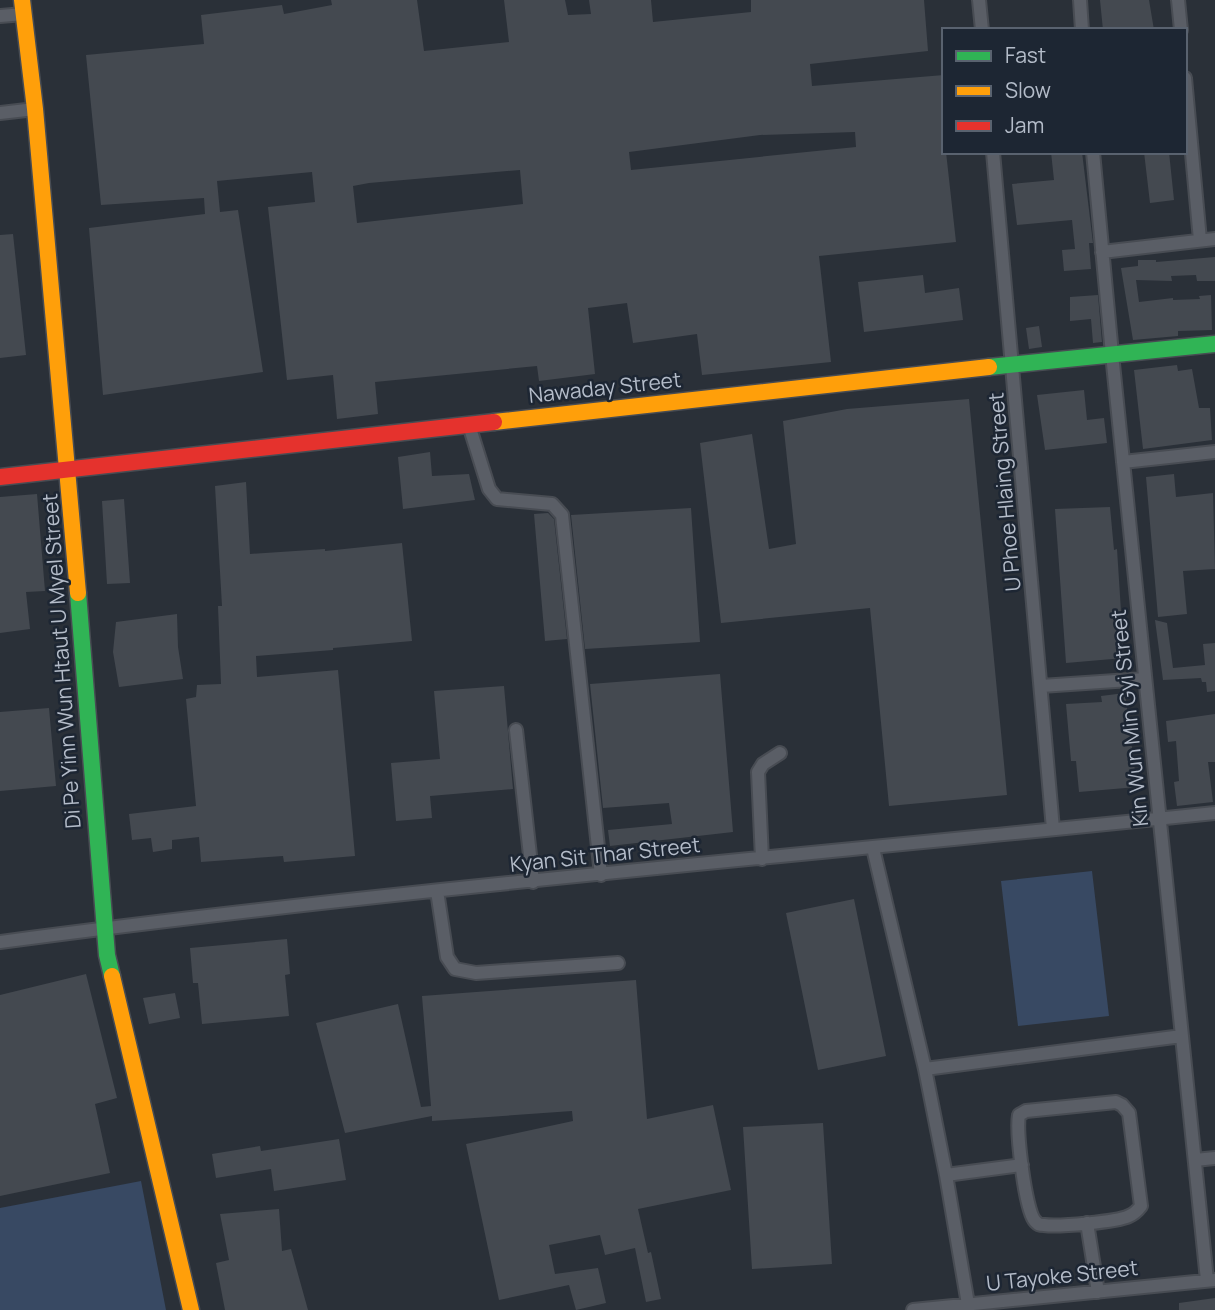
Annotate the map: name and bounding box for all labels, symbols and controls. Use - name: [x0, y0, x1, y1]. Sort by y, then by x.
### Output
- legend: [942, 28, 1187, 154]
- text: Fast: [1005, 41, 1046, 69]
- text: Slow: [1005, 76, 1051, 104]
- text: Jam: [1005, 111, 1044, 139]
- street label: Nawaday Street: [527, 365, 683, 409]
- street label: U Phoe Hlaing Street: [981, 391, 1027, 593]
- street label: Di Pe Yinn Wun Htaut U Myel Street: [35, 492, 87, 830]
- street label: Kin Wun Min Gyi Street: [1104, 608, 1154, 828]
- street label: Kyan Sit Thar Street: [508, 830, 701, 878]
- street label: U Tayoke Street: [985, 1253, 1139, 1297]

